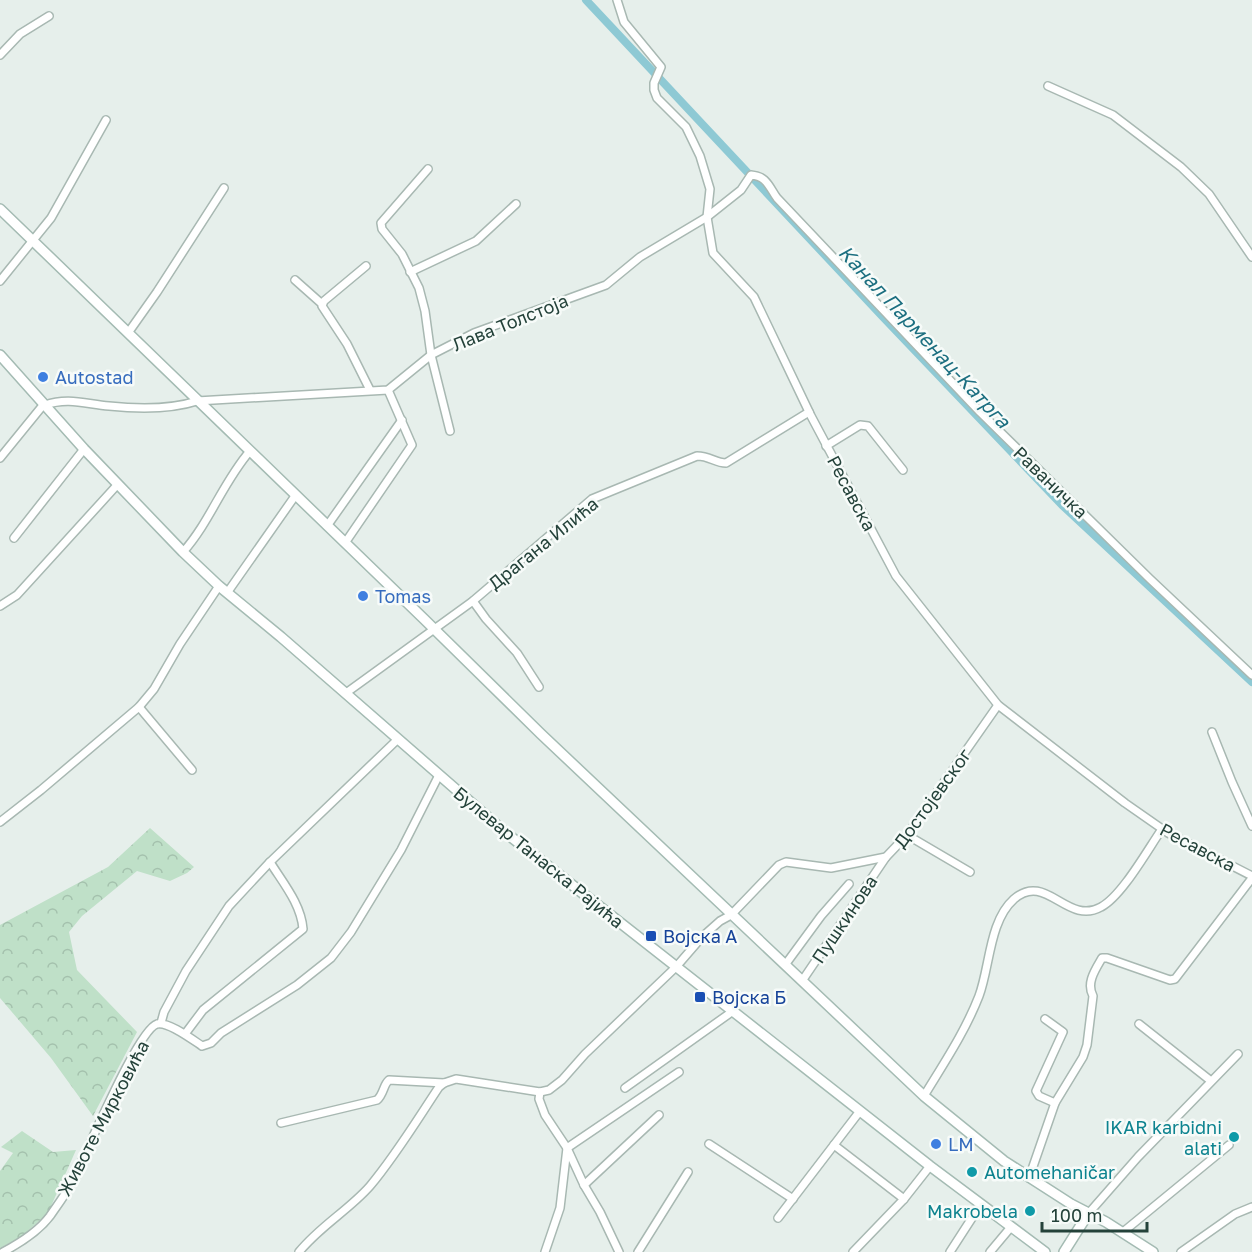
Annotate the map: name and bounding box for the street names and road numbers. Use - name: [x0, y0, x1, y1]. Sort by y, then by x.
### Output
- street label: Лава Толстоја: [449, 289, 571, 355]
- street label: Раваничка: [1009, 441, 1093, 523]
- street label: Ресавска: [823, 451, 881, 535]
- street label: Драгана Илића: [484, 492, 602, 594]
- street label: Достојевског: [889, 744, 975, 852]
- street label: Булевар Танаска Рајића: [449, 782, 629, 932]
- street label: Ресавска: [1156, 818, 1240, 876]
- street label: Пушкинова: [806, 871, 882, 967]
- street label: Животе Мирковића: [53, 1036, 153, 1200]

